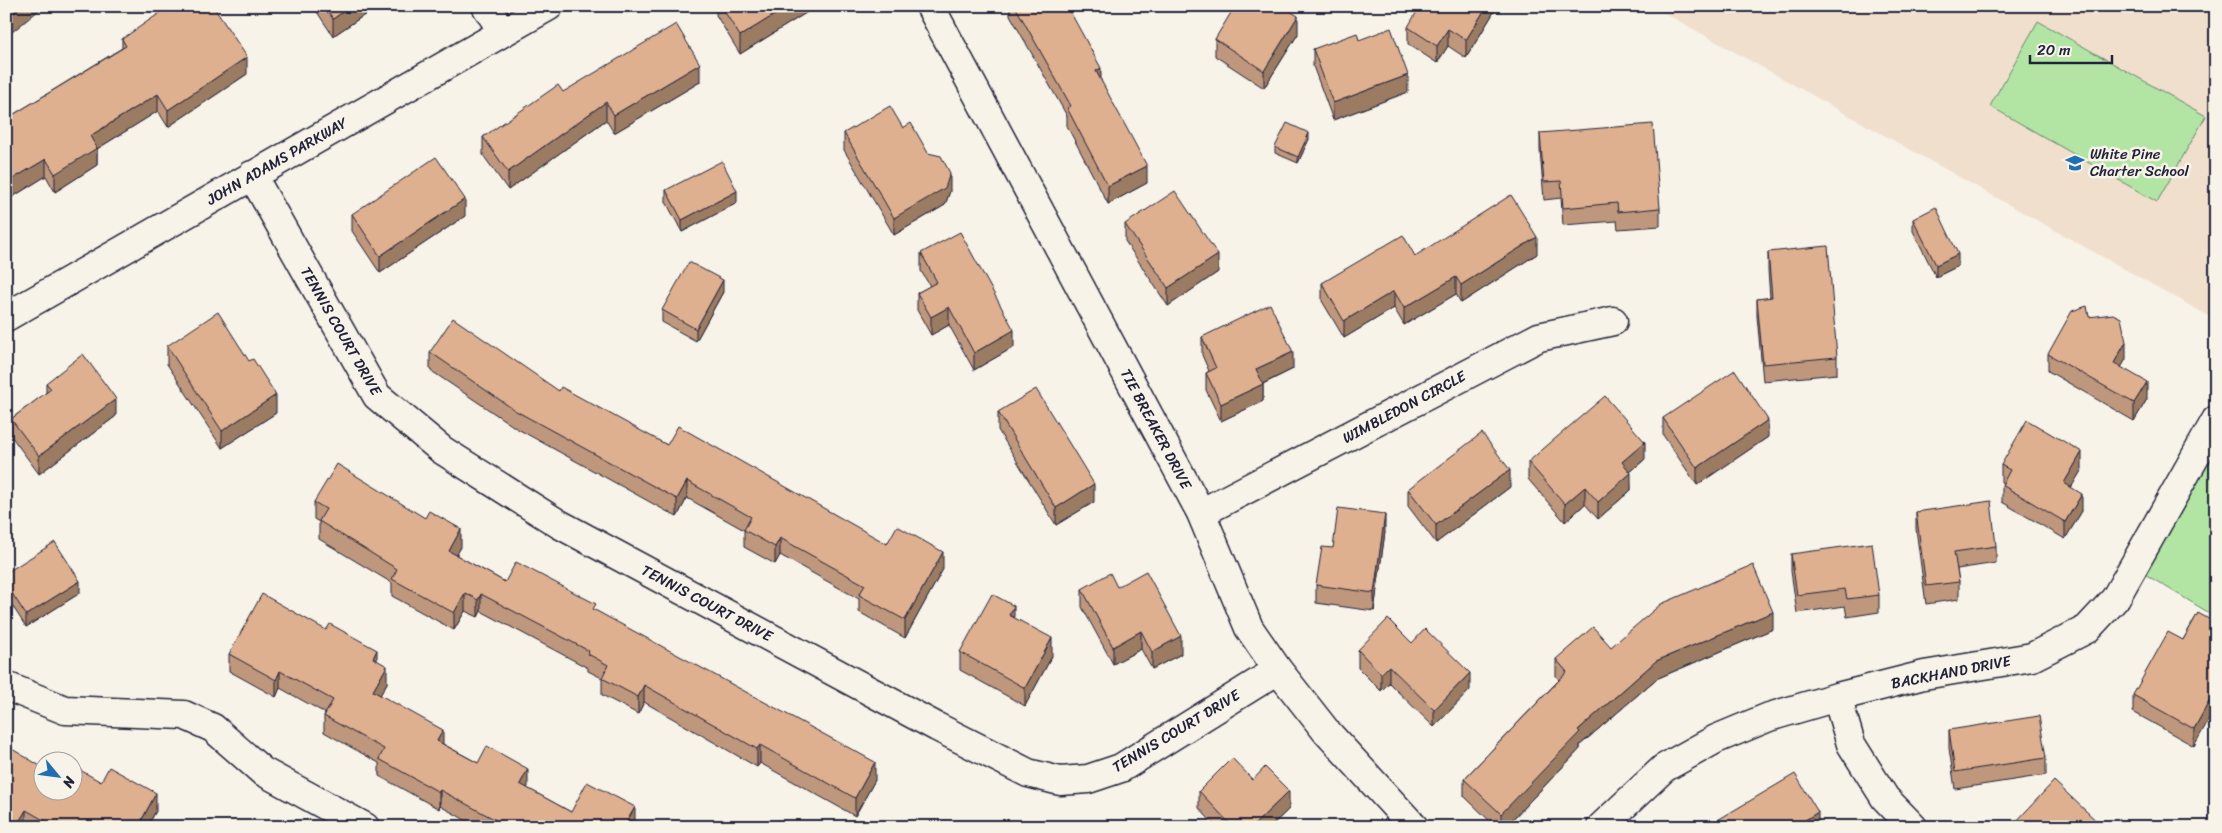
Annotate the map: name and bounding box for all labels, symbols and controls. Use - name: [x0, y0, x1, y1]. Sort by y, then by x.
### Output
- scale bar: [2030, 32, 2112, 64]
- text: 20 m: [2037, 37, 2071, 63]
- street label: JOHN ADAMS PARKWAY: [201, 110, 353, 213]
- place label: White Pine Charter School: [2090, 141, 2190, 184]
- school or university icon: White Pine Charter School: [2064, 152, 2086, 174]
- street label: TENNIS COURT DRIVE: [293, 261, 390, 402]
- street label: WIMBLEDON CIRCLE: [1337, 363, 1472, 451]
- street label: TIE BREAKER DRIVE: [1113, 364, 1200, 496]
- street label: TENNIS COURT DRIVE: [637, 557, 779, 649]
- street label: BACKHAND DRIVE: [1889, 647, 2015, 696]
- street label: TENNIS COURT DRIVE: [1107, 681, 1247, 780]
- north arrow: [32, 750, 82, 800]
- text: N: [56, 771, 83, 793]

